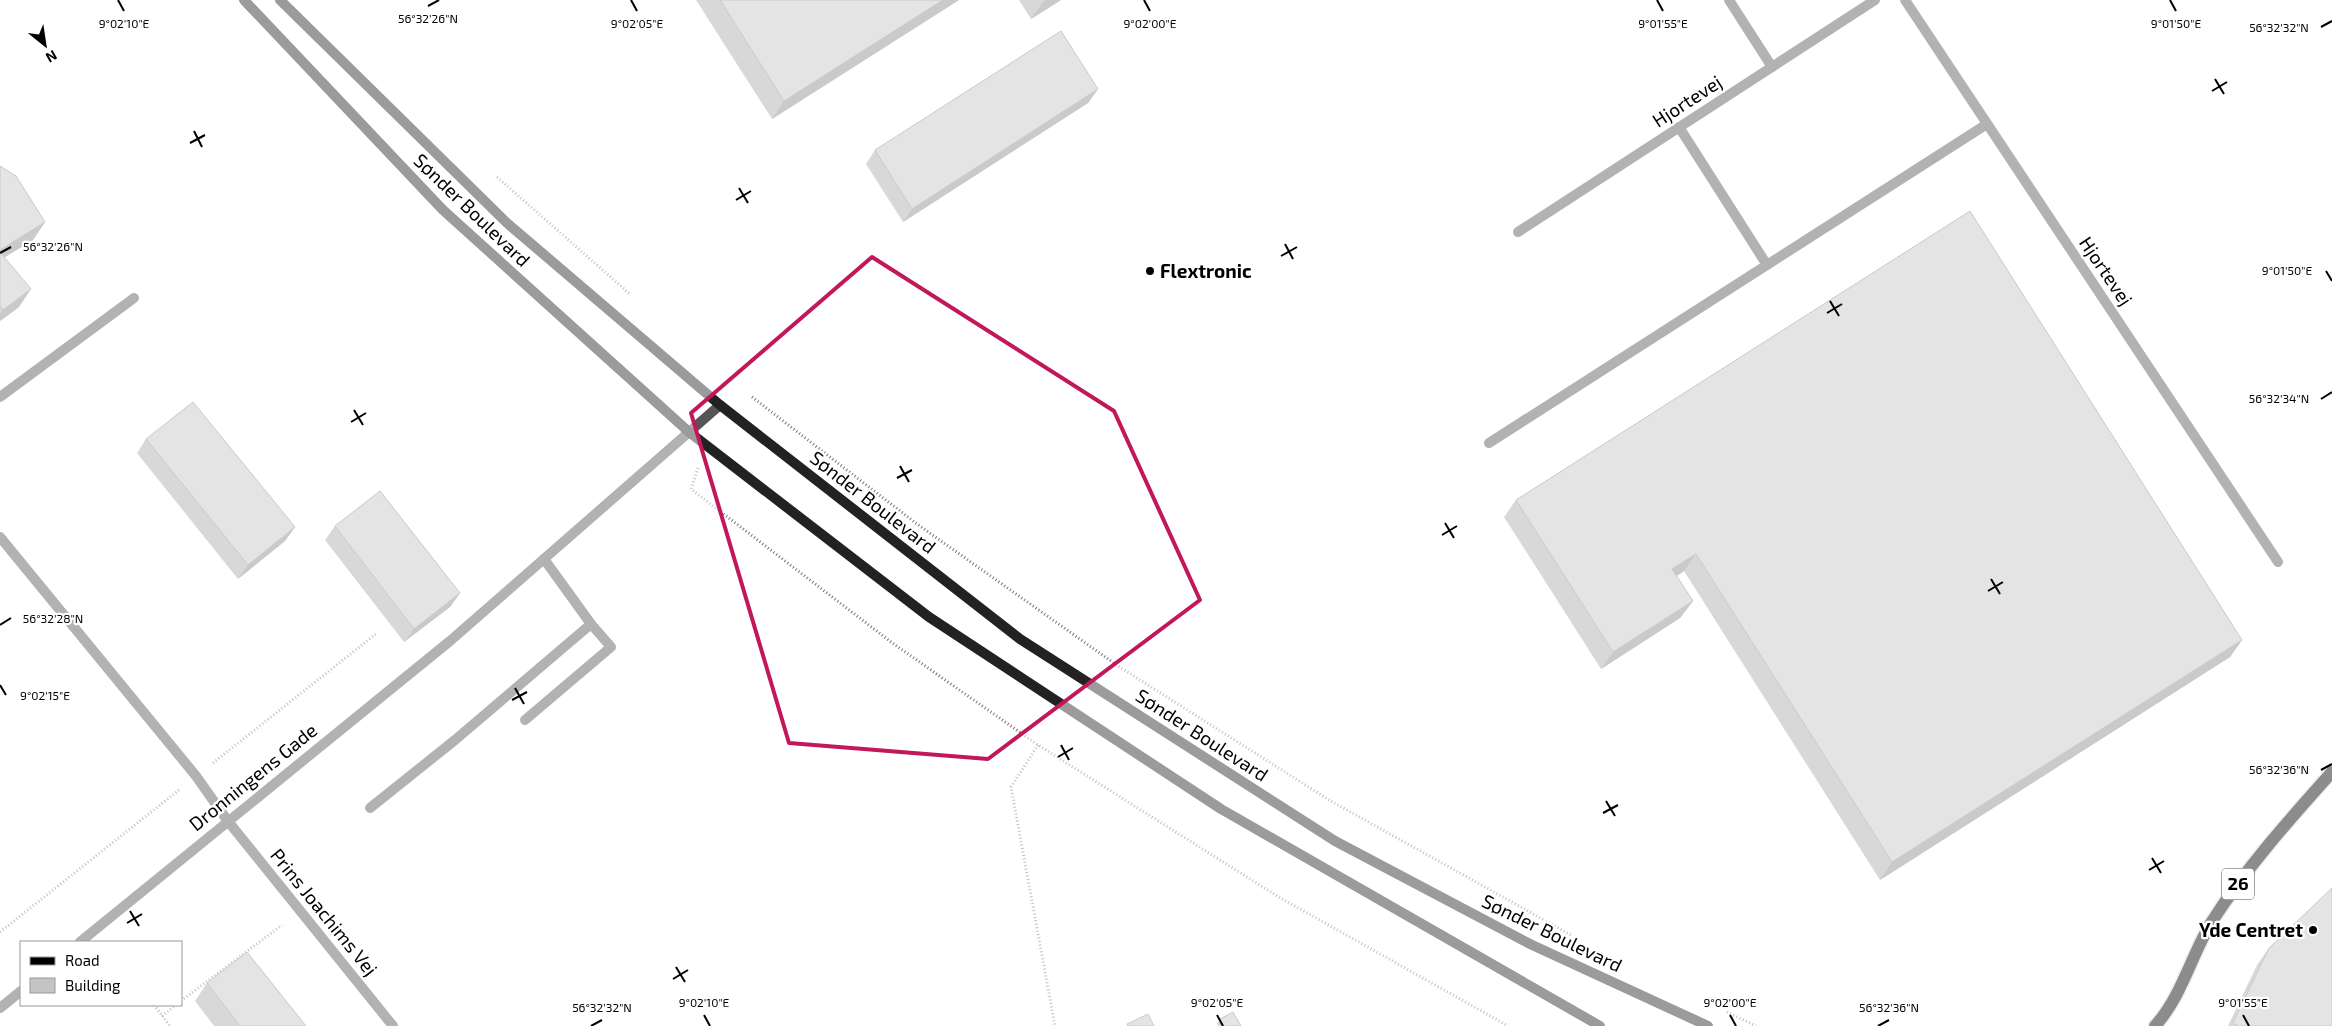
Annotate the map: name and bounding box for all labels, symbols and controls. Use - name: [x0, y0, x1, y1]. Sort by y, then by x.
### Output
- text: 56°32'26"N: [398, 11, 458, 25]
- text: 9°02'10"E: [99, 16, 150, 30]
- text: 9°02'05"E: [611, 16, 663, 30]
- text: 9°02'00"E: [1123, 16, 1177, 30]
- text: 9°01'55"E: [1638, 16, 1688, 30]
- text: 9°01'50"E: [2151, 16, 2201, 30]
- north arrow: [20, 20, 70, 70]
- text: 56°32'32"N: [2249, 20, 2309, 34]
- text: N: [43, 47, 60, 67]
- street label: Hjortevej: [1648, 70, 1726, 132]
- street label: Sønder Boulevard: [409, 148, 535, 271]
- street label: Hjortevej: [2075, 232, 2138, 310]
- text: 56°32'26"N: [23, 239, 83, 253]
- place label: Flextronic: [1160, 259, 1252, 282]
- text: 9°01'50"E: [2262, 263, 2312, 277]
- marker: Flextronic: [1144, 265, 1156, 277]
- text: 56°32'34"N: [2249, 391, 2309, 405]
- street label: Sønder Boulevard: [806, 445, 941, 558]
- text: 56°32'28"N: [23, 611, 83, 625]
- street label: Sønder Boulevard: [1132, 683, 1273, 786]
- text: 9°02'15"E: [20, 688, 70, 702]
- street label: Dronningens Gade: [184, 718, 321, 835]
- text: 56°32'36"N: [2249, 762, 2309, 776]
- street label: Prins Joachims Vej: [266, 844, 383, 980]
- road number: 26: [2222, 869, 2254, 900]
- street label: Sønder Boulevard: [1478, 889, 1626, 976]
- place label: Yde Centret: [2199, 918, 2303, 941]
- marker: Yde Centret: [2307, 924, 2319, 936]
- legend: [20, 941, 182, 1006]
- text: Road: [65, 951, 100, 969]
- text: Building: [65, 976, 121, 994]
- text: 9°02'10"E: [679, 995, 730, 1009]
- text: 9°02'05"E: [1191, 995, 1243, 1009]
- text: 9°02'00"E: [1703, 995, 1757, 1009]
- text: 9°01'55"E: [2218, 995, 2268, 1009]
- text: 56°32'32"N: [572, 1000, 632, 1014]
- text: 56°32'36"N: [1859, 1000, 1919, 1014]

